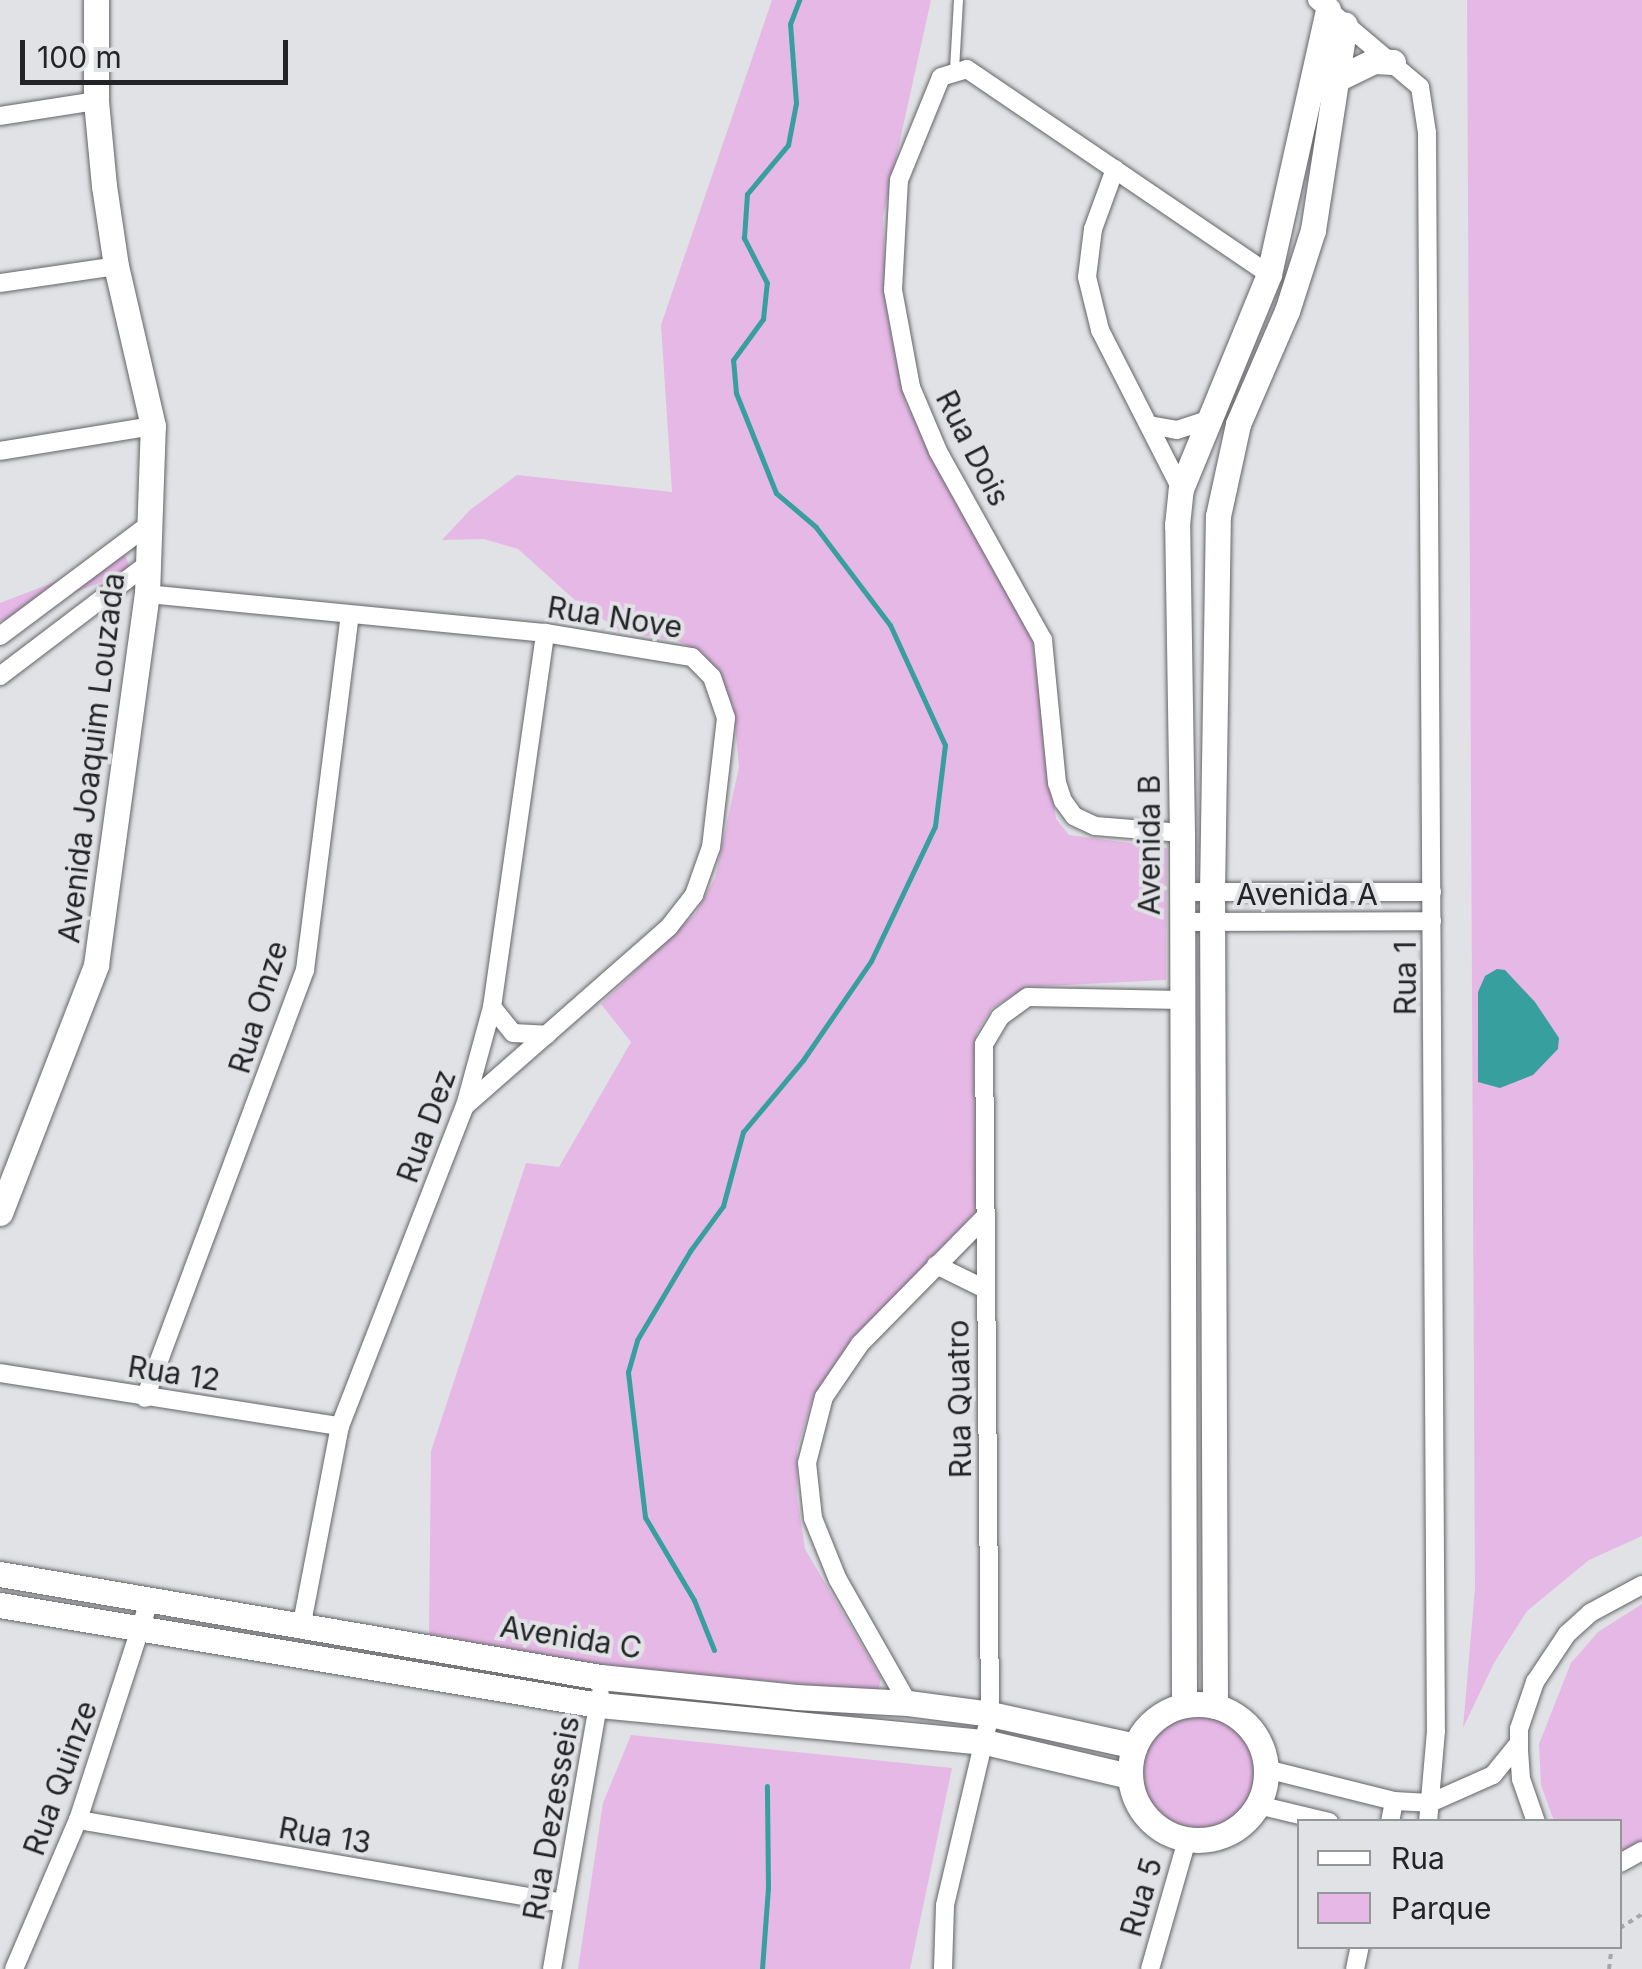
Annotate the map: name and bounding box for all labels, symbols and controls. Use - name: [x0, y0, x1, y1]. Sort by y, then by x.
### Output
- scale bar: [25, 20, 292, 82]
- text: 100 m: [37, 39, 122, 75]
- street label: Rua Dois: [929, 384, 1017, 512]
- street label: Avenida Joaquim Louzada: [50, 571, 132, 945]
- street label: Rua Nove: [545, 589, 685, 645]
- street label: Avenida B: [1131, 775, 1167, 915]
- street label: Avenida A: [1236, 876, 1378, 912]
- street label: Rua Onze: [221, 936, 295, 1078]
- street label: Rua 1: [1387, 941, 1423, 1015]
- street label: Rua Dez: [389, 1065, 463, 1187]
- street label: Rua Quatro: [940, 1319, 978, 1479]
- street label: Rua 12: [125, 1348, 223, 1398]
- street label: Avenida C: [498, 1608, 644, 1666]
- street label: Rua Quinze: [15, 1696, 105, 1860]
- street label: Rua Dezesseis: [515, 1713, 587, 1923]
- street label: Rua 13: [276, 1809, 374, 1861]
- legend: [1297, 1819, 1622, 1949]
- text: Rua: [1391, 1840, 1445, 1876]
- street label: Rua 5: [1113, 1853, 1169, 1941]
- text: Parque: [1391, 1890, 1491, 1926]

